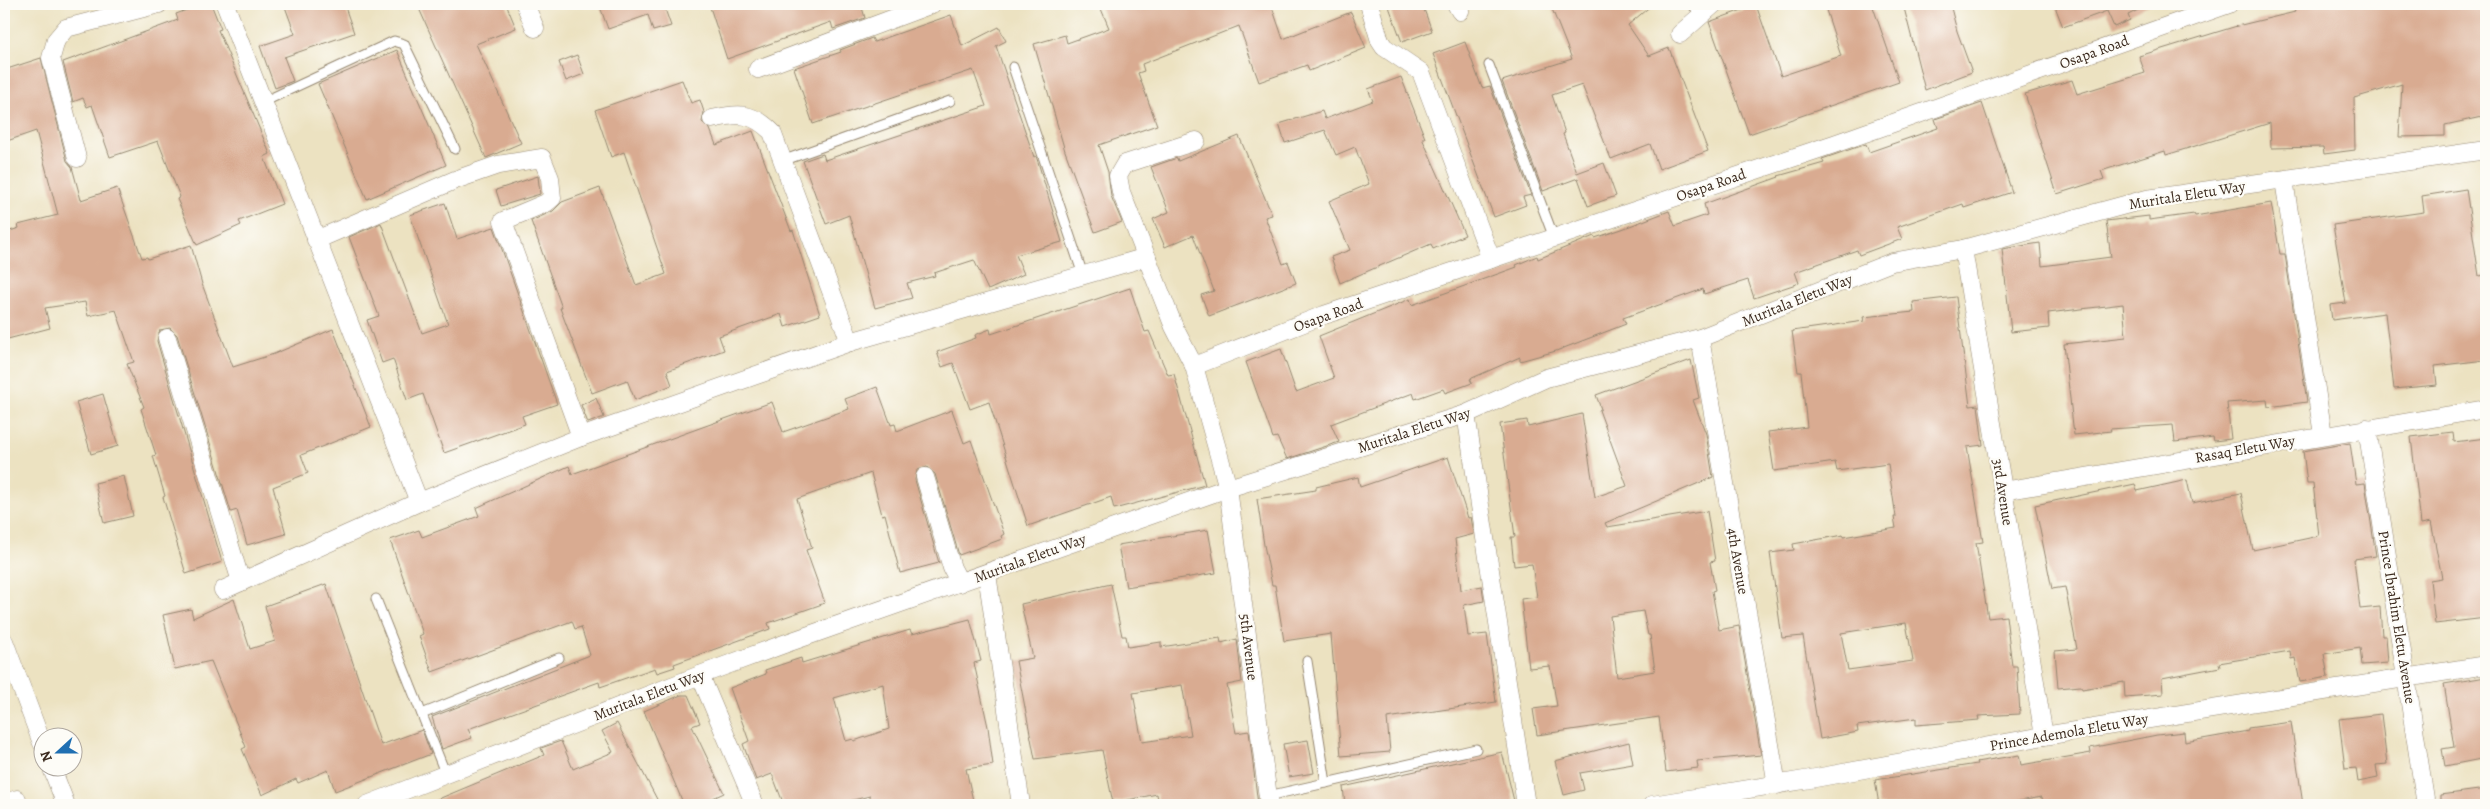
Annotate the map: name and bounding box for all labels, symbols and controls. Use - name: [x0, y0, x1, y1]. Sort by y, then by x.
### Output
- street label: Osapa Road: [2057, 30, 2132, 74]
- street label: Osapa Road: [1673, 163, 1749, 206]
- street label: Muritala Eletu Way: [2127, 176, 2247, 214]
- street label: Muritala Eletu Way: [1739, 269, 1856, 331]
- street label: Osapa Road: [1291, 293, 1366, 337]
- street label: Muritala Eletu Way: [1355, 402, 1473, 458]
- street label: Rasaq Eletu Way: [2194, 430, 2297, 468]
- street label: 3rd Avenue: [1988, 457, 2018, 527]
- street label: 4th Avenue: [1722, 526, 1754, 596]
- street label: Muritala Eletu Way: [971, 528, 1089, 587]
- street label: Prince Ibrahim Eletu Avenue: [2373, 529, 2421, 705]
- street label: 5th Avenue: [1235, 612, 1263, 682]
- street label: Muritala Eletu Way: [591, 664, 708, 725]
- street label: Prince Ademola Eletu Way: [1988, 708, 2150, 756]
- north arrow: [32, 726, 82, 776]
- text: N: [36, 748, 57, 765]

